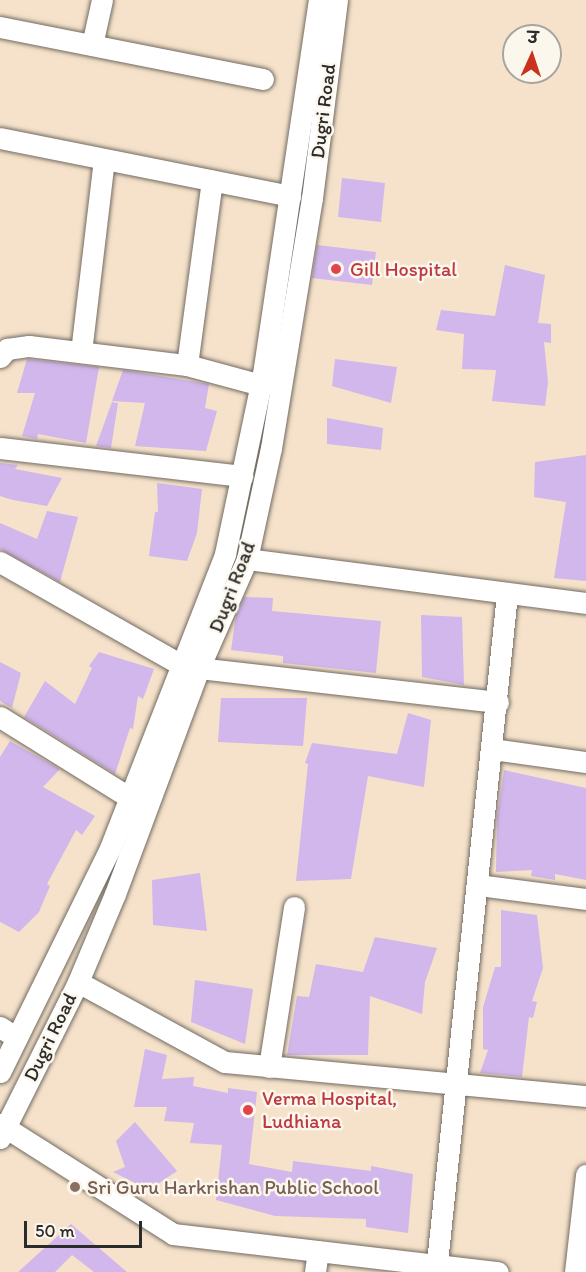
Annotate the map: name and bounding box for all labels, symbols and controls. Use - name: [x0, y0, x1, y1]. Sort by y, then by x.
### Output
- north arrow: [502, 24, 562, 84]
- text: उ: [527, 28, 539, 47]
- street label: Dugri Road: [305, 62, 341, 160]
- place label: Gill Hospital: [350, 257, 456, 281]
- marker: Gill Hospital: [327, 260, 345, 278]
- street label: Dugri Road: [204, 538, 260, 636]
- street label: Dugri Road: [18, 989, 82, 1085]
- place label: Verma Hospital, Ludhiana: [262, 1086, 397, 1133]
- marker: Verma Hospital, Ludhiana: [239, 1101, 257, 1119]
- place label: Sri Guru Harkrishan Public School: [87, 1175, 379, 1199]
- marker: Sri Guru Harkrishan Public School: [68, 1180, 82, 1194]
- scale bar: [27, 1209, 146, 1247]
- text: 50 m: [35, 1220, 75, 1242]

